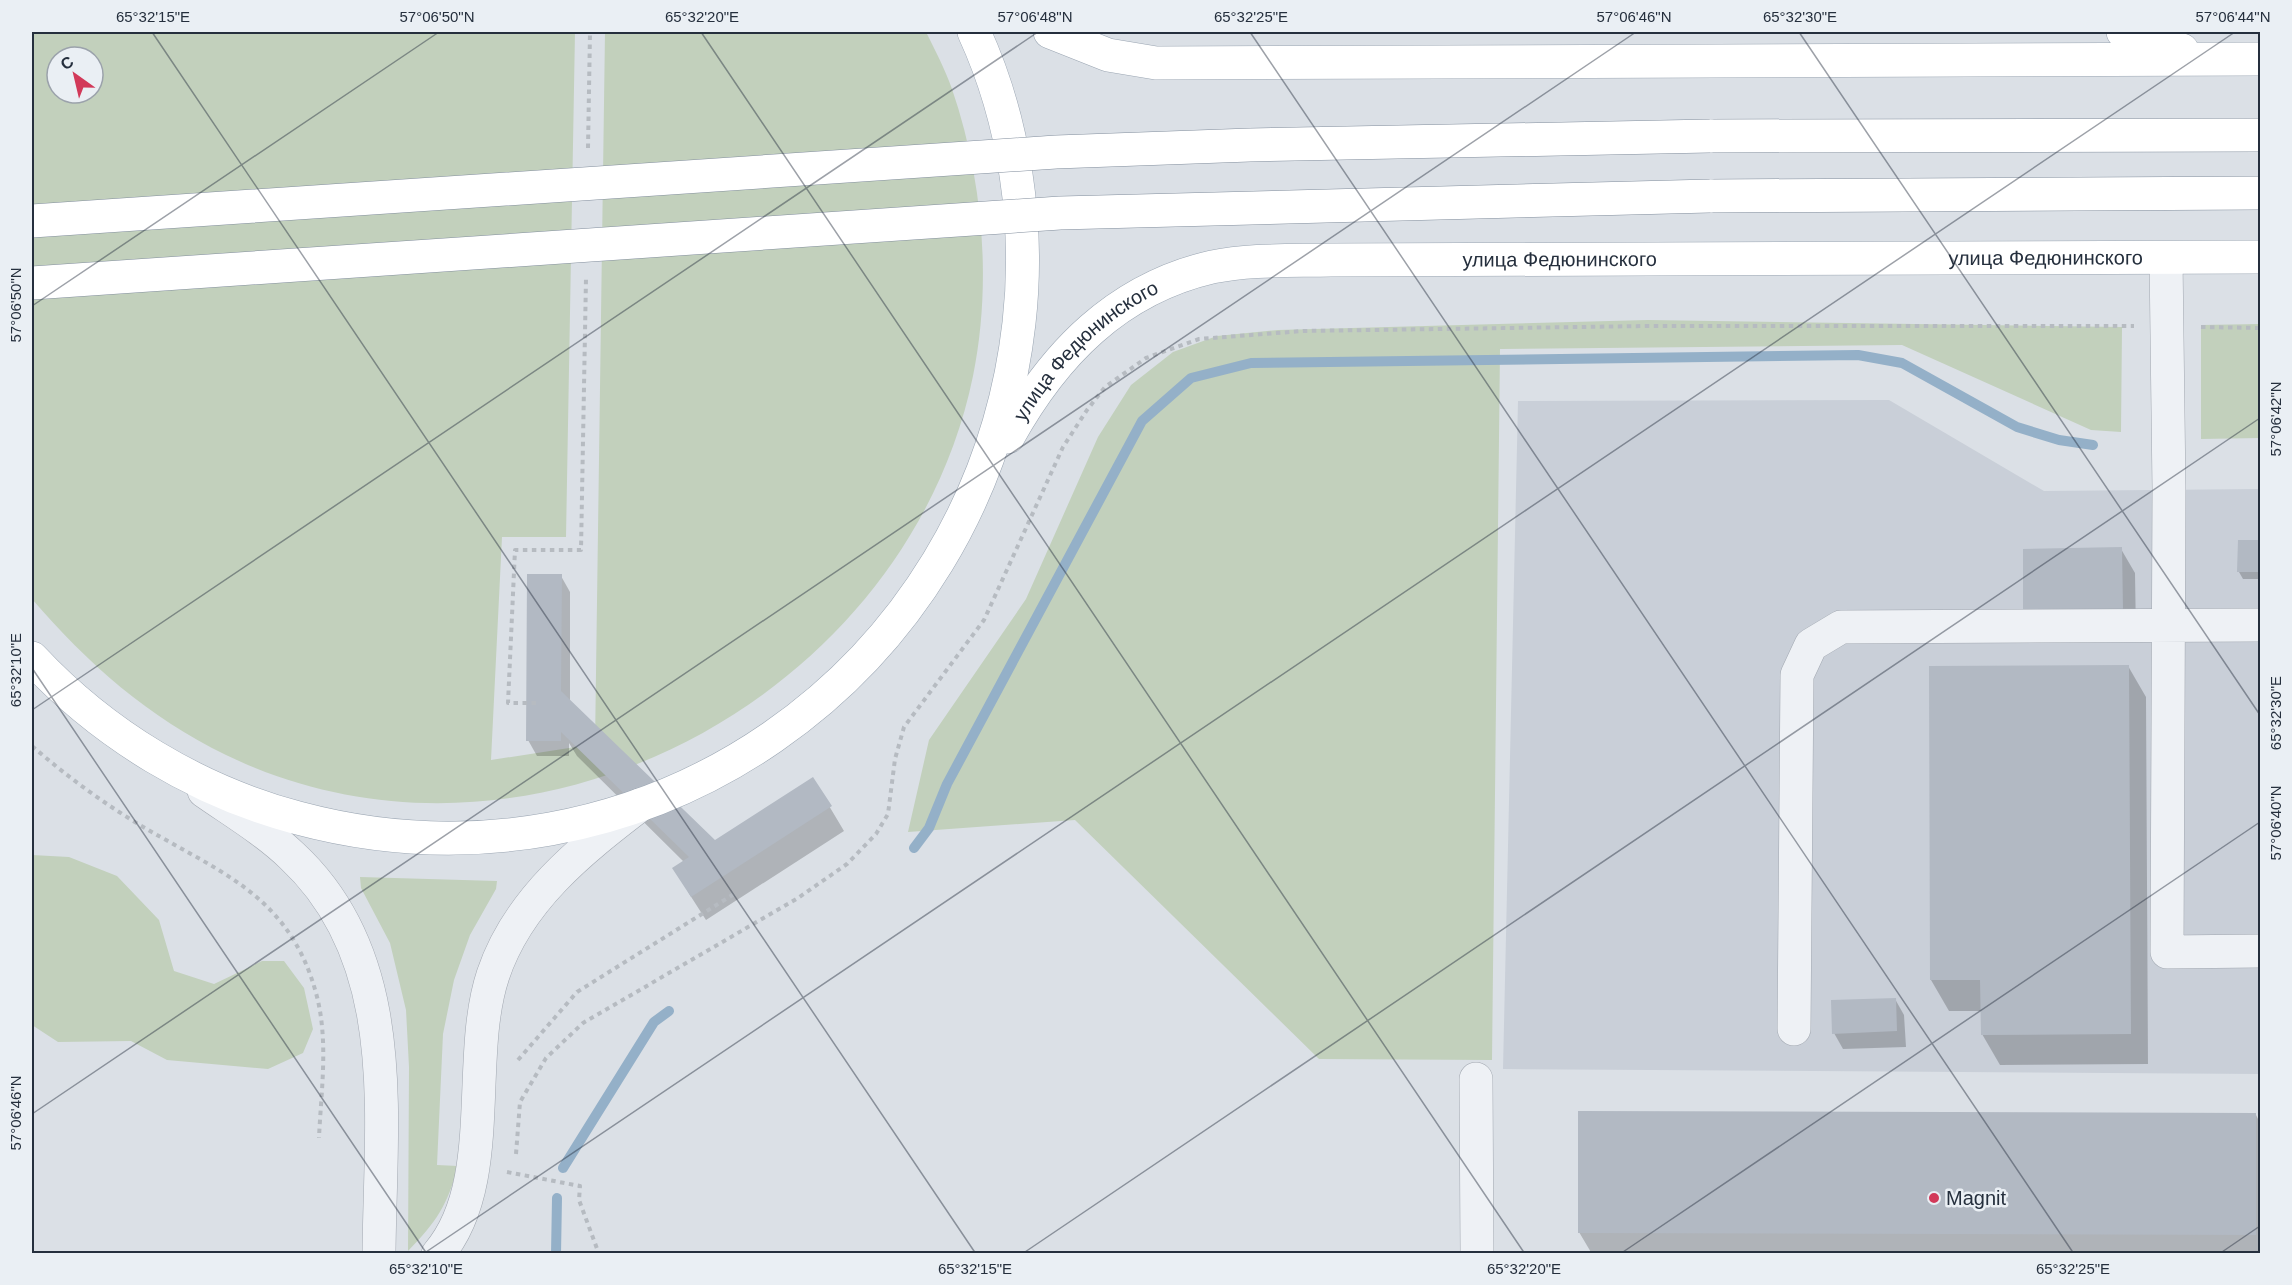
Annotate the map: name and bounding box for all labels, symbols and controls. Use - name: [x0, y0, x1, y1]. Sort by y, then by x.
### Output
- text: 65°32'15"E: [116, 8, 190, 25]
- text: 57°06'50"N: [399, 8, 475, 25]
- text: 65°32'20"E: [665, 8, 739, 25]
- text: 57°06'48"N: [997, 8, 1073, 25]
- text: 65°32'25"E: [1214, 8, 1288, 25]
- text: 57°06'46"N: [1596, 8, 1672, 25]
- text: 65°32'30"E: [1763, 8, 1837, 25]
- text: 57°06'44"N: [2195, 8, 2271, 25]
- north arrow: [45, 45, 105, 105]
- text: С: [57, 52, 77, 73]
- street label: улица Федюнинского: [1948, 246, 2143, 269]
- street label: улица Федюнинского: [1462, 248, 1657, 271]
- text: 57°06'50"N: [7, 267, 24, 343]
- street label: улица Федюнинского: [1009, 276, 1161, 425]
- text: 57°06'42"N: [2267, 381, 2284, 457]
- text: 65°32'10"E: [7, 633, 24, 707]
- text: 65°32'30"E: [2267, 676, 2284, 750]
- text: 57°06'40"N: [2267, 785, 2284, 861]
- text: 57°06'46"N: [7, 1075, 24, 1151]
- place label: Magnit: [1946, 1187, 2006, 1209]
- marker: Magnit: [1927, 1191, 1941, 1205]
- text: 65°32'10"E: [389, 1260, 463, 1277]
- text: 65°32'15"E: [938, 1260, 1012, 1277]
- text: 65°32'20"E: [1487, 1260, 1561, 1277]
- text: 65°32'25"E: [2036, 1260, 2110, 1277]

